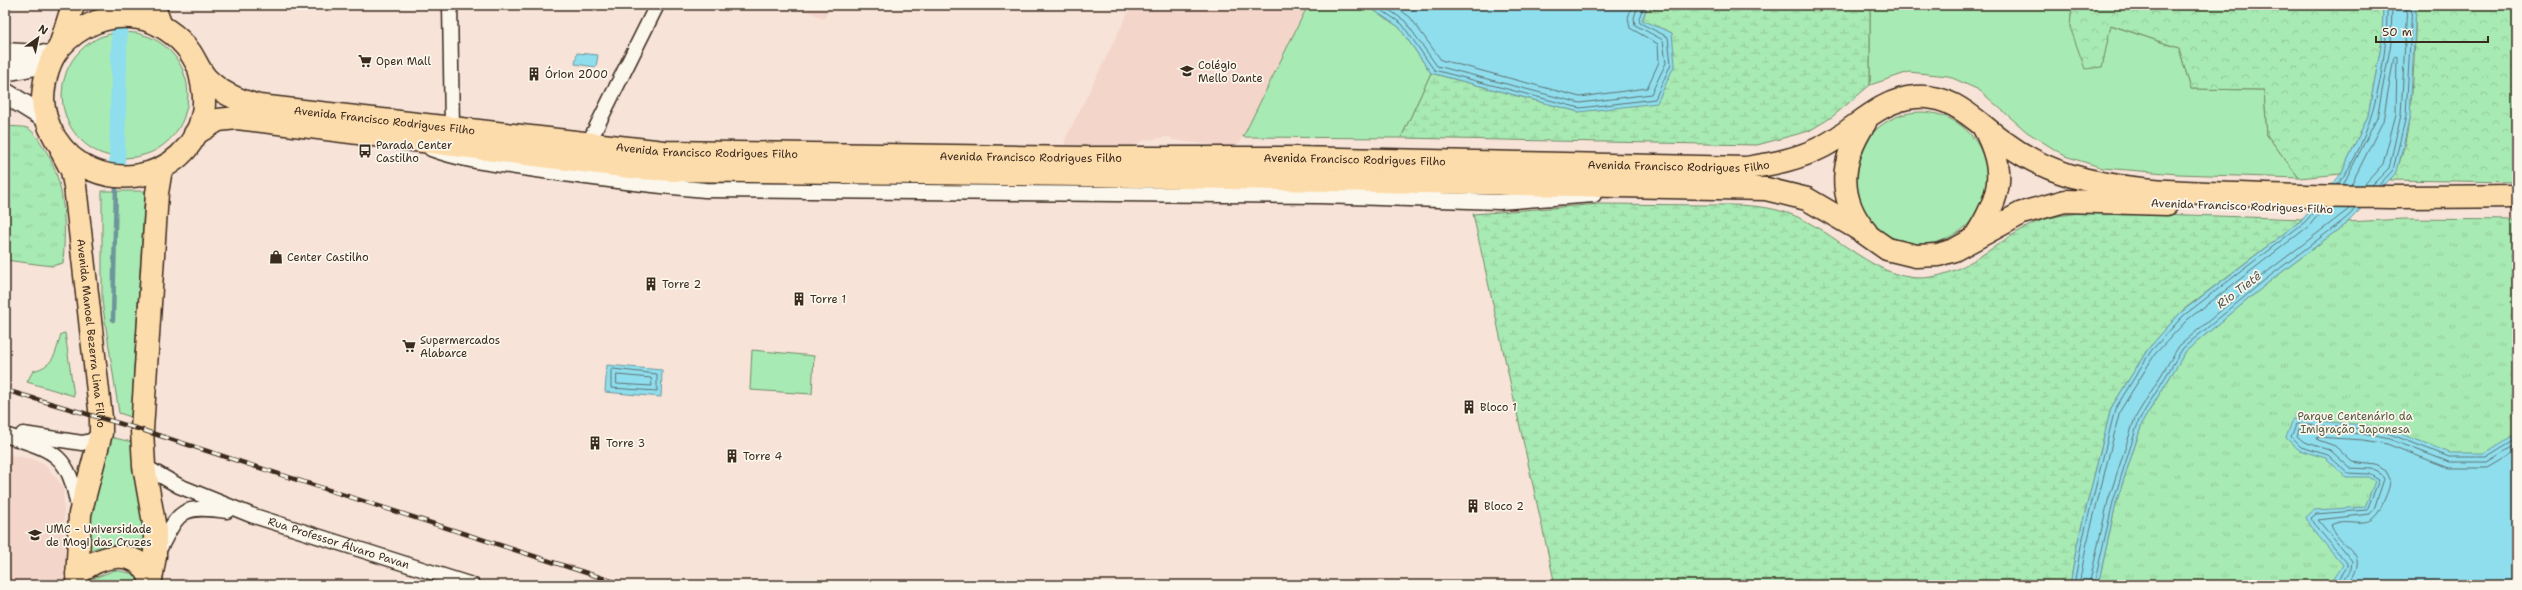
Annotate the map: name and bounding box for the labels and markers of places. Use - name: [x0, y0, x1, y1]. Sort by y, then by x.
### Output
- supermarket icon: Open Mall: [357, 53, 373, 69]
- place label: Open Mall: [376, 54, 431, 69]
- place label: Colégio Mello Dante: [1198, 58, 1263, 86]
- school or university icon: Colégio Mello Dante: [1179, 63, 1195, 79]
- building icon: Órion 2000: [526, 66, 542, 82]
- place label: Órion 2000: [545, 66, 608, 82]
- place label: Parada Center Castilho: [376, 138, 452, 166]
- bus stop icon: Parada Center Castilho: [357, 143, 373, 159]
- shop icon: Center Castilho: [268, 249, 284, 265]
- place label: Center Castilho: [287, 250, 369, 265]
- building icon: Torre 2: [643, 276, 659, 292]
- place label: Torre 2: [662, 277, 701, 292]
- building icon: Torre 1: [791, 291, 807, 307]
- place label: Torre 1: [810, 292, 846, 307]
- place label: Supermercados Alabarce: [420, 333, 500, 361]
- supermarket icon: Supermercados Alabarce: [401, 338, 417, 354]
- building icon: Bloco 1: [1461, 399, 1477, 415]
- place label: Bloco 1: [1480, 400, 1517, 415]
- building icon: Torre 3: [587, 435, 603, 451]
- place label: Torre 3: [606, 436, 645, 451]
- building icon: Torre 4: [724, 448, 740, 464]
- place label: Torre 4: [743, 449, 782, 464]
- building icon: Bloco 2: [1465, 498, 1481, 514]
- place label: Bloco 2: [1484, 499, 1524, 514]
- place label: UMC - Universidade de Mogi das Cruzes: [46, 522, 152, 550]
- school or university icon: UMC - Universidade de Mogi das Cruzes: [27, 527, 43, 543]

